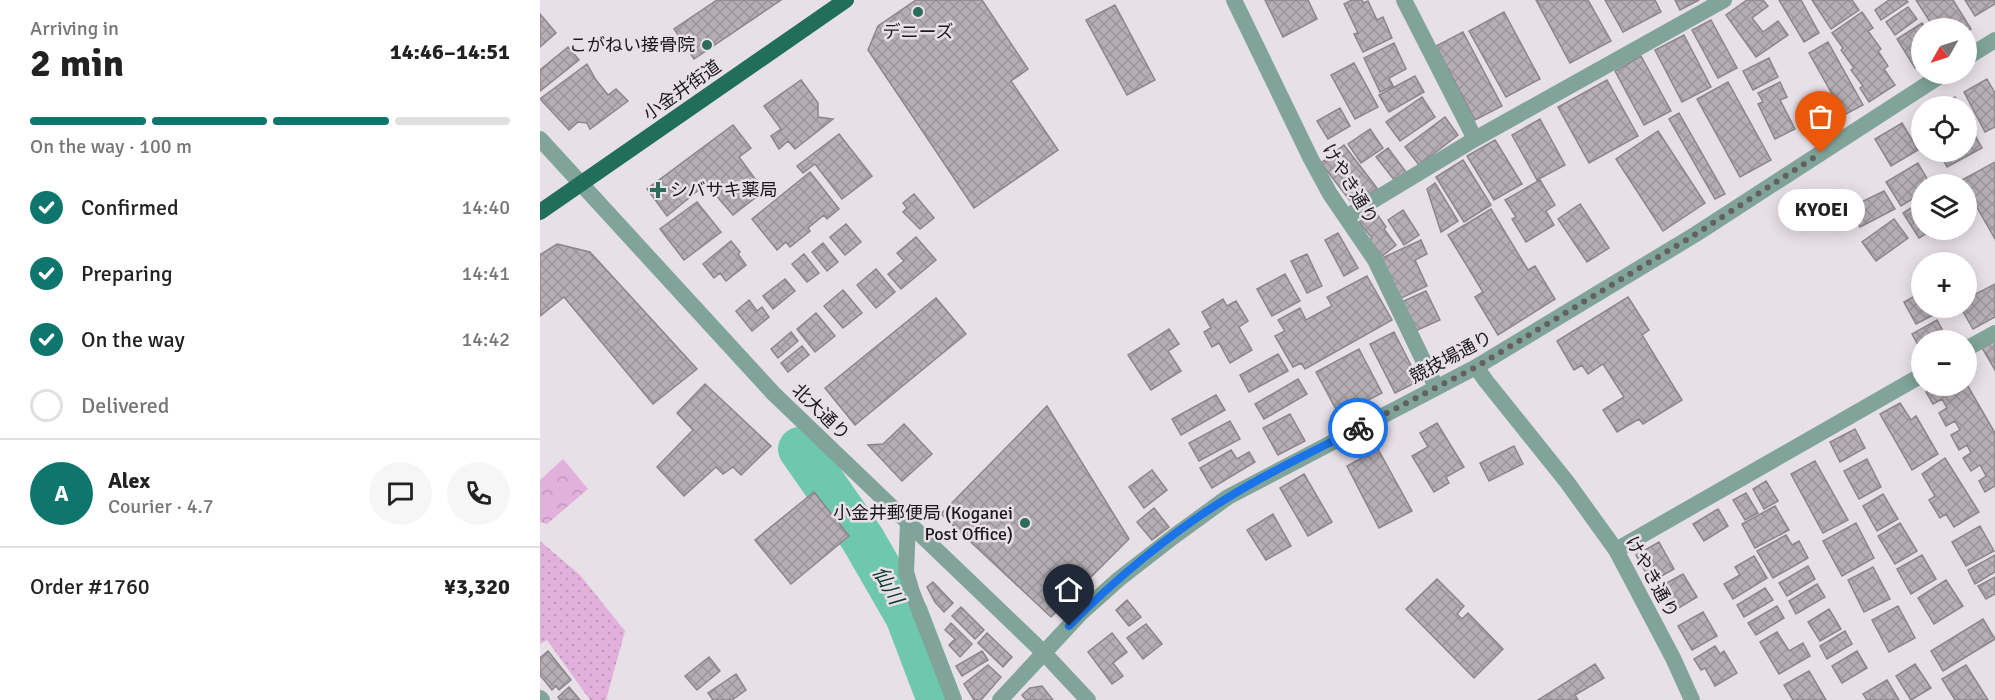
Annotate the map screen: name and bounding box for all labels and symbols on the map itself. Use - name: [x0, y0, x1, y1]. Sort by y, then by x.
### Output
- marker: デニーズ: [911, 5, 925, 19]
- north arrow: [1911, 18, 1977, 84]
- place label: デニーズ: [882, 21, 954, 43]
- place label: こがねい接骨院: [569, 34, 695, 56]
- marker: こがねい接骨院: [700, 38, 714, 52]
- street label: 小金井街道: [639, 55, 725, 125]
- pin: [1795, 91, 1846, 153]
- street label: けやき通り: [1317, 140, 1383, 228]
- place label: シバサキ薬局: [670, 179, 777, 201]
- marker: シバサキ薬局: [651, 183, 665, 197]
- callout: KYOEI: [1778, 189, 1864, 231]
- street label: 競技場通り: [1406, 326, 1496, 388]
- street label: 北大通り: [787, 379, 855, 445]
- courier: [1328, 398, 1388, 458]
- place label: 小金井郵便局 (Koganei Post Office): [833, 502, 1013, 545]
- marker: 小金井郵便局 (Koganei Post Office): [1018, 516, 1032, 530]
- street label: けやき通り: [1621, 532, 1683, 622]
- water label: 仙川: [867, 562, 909, 611]
- pin: [1043, 564, 1094, 626]

